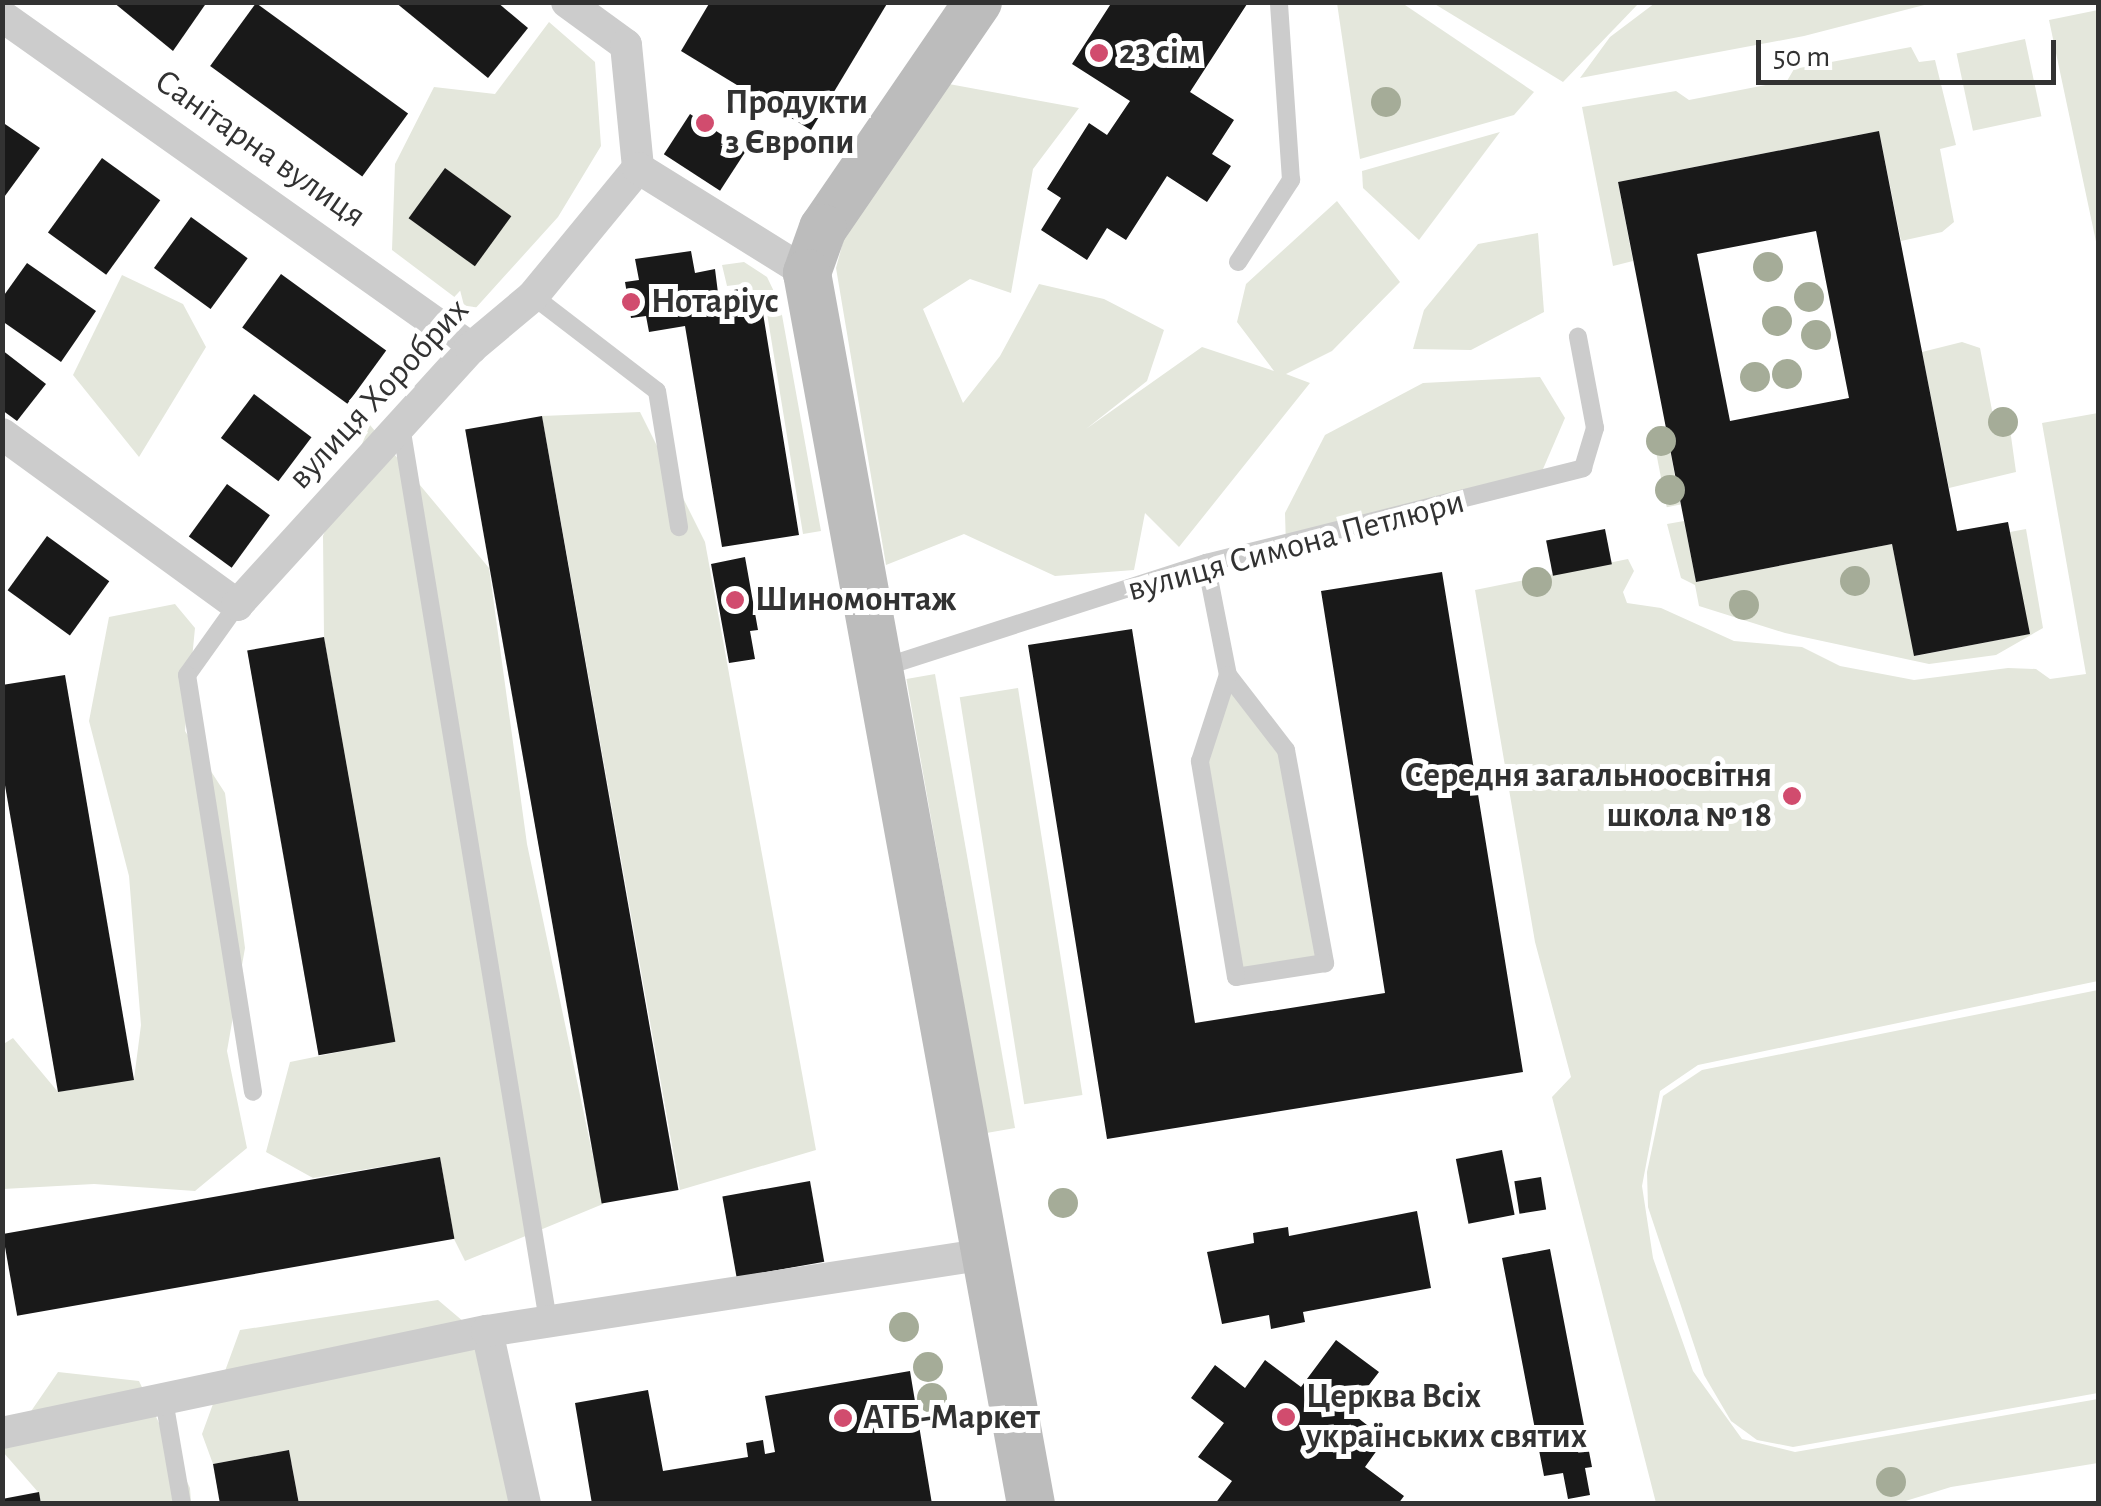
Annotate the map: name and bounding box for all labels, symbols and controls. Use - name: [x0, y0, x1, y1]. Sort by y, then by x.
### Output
- scale bar: [1761, 20, 2061, 82]
- place label: 23 сім: [1119, 32, 1201, 74]
- marker: 23 сім: [1088, 42, 1110, 64]
- text: 50 m: [1773, 42, 1830, 72]
- street label: Санітарна вулиця: [146, 61, 374, 237]
- place label: Продукти з Європи: [725, 82, 868, 164]
- marker: Продукти з Європи: [694, 112, 716, 134]
- place label: Нотаріус: [651, 281, 779, 323]
- street label: вулиця Хоробрих: [280, 290, 478, 498]
- marker: Нотаріус: [620, 291, 642, 313]
- street label: вулиця Симона Петлюри: [1123, 481, 1469, 611]
- place label: Шиномонтаж: [755, 579, 956, 621]
- marker: Шиномонтаж: [724, 589, 746, 611]
- place label: Середня загальноосвітня школа № 18: [1405, 755, 1772, 837]
- marker: Середня загальноосвітня школа № 18: [1781, 785, 1803, 807]
- place label: Церква Всіх українських святих: [1306, 1376, 1587, 1458]
- place label: АТБ-Маркет: [863, 1397, 1040, 1439]
- marker: Церква Всіх українських святих: [1275, 1406, 1297, 1428]
- marker: АТБ-Маркет: [832, 1407, 854, 1429]

